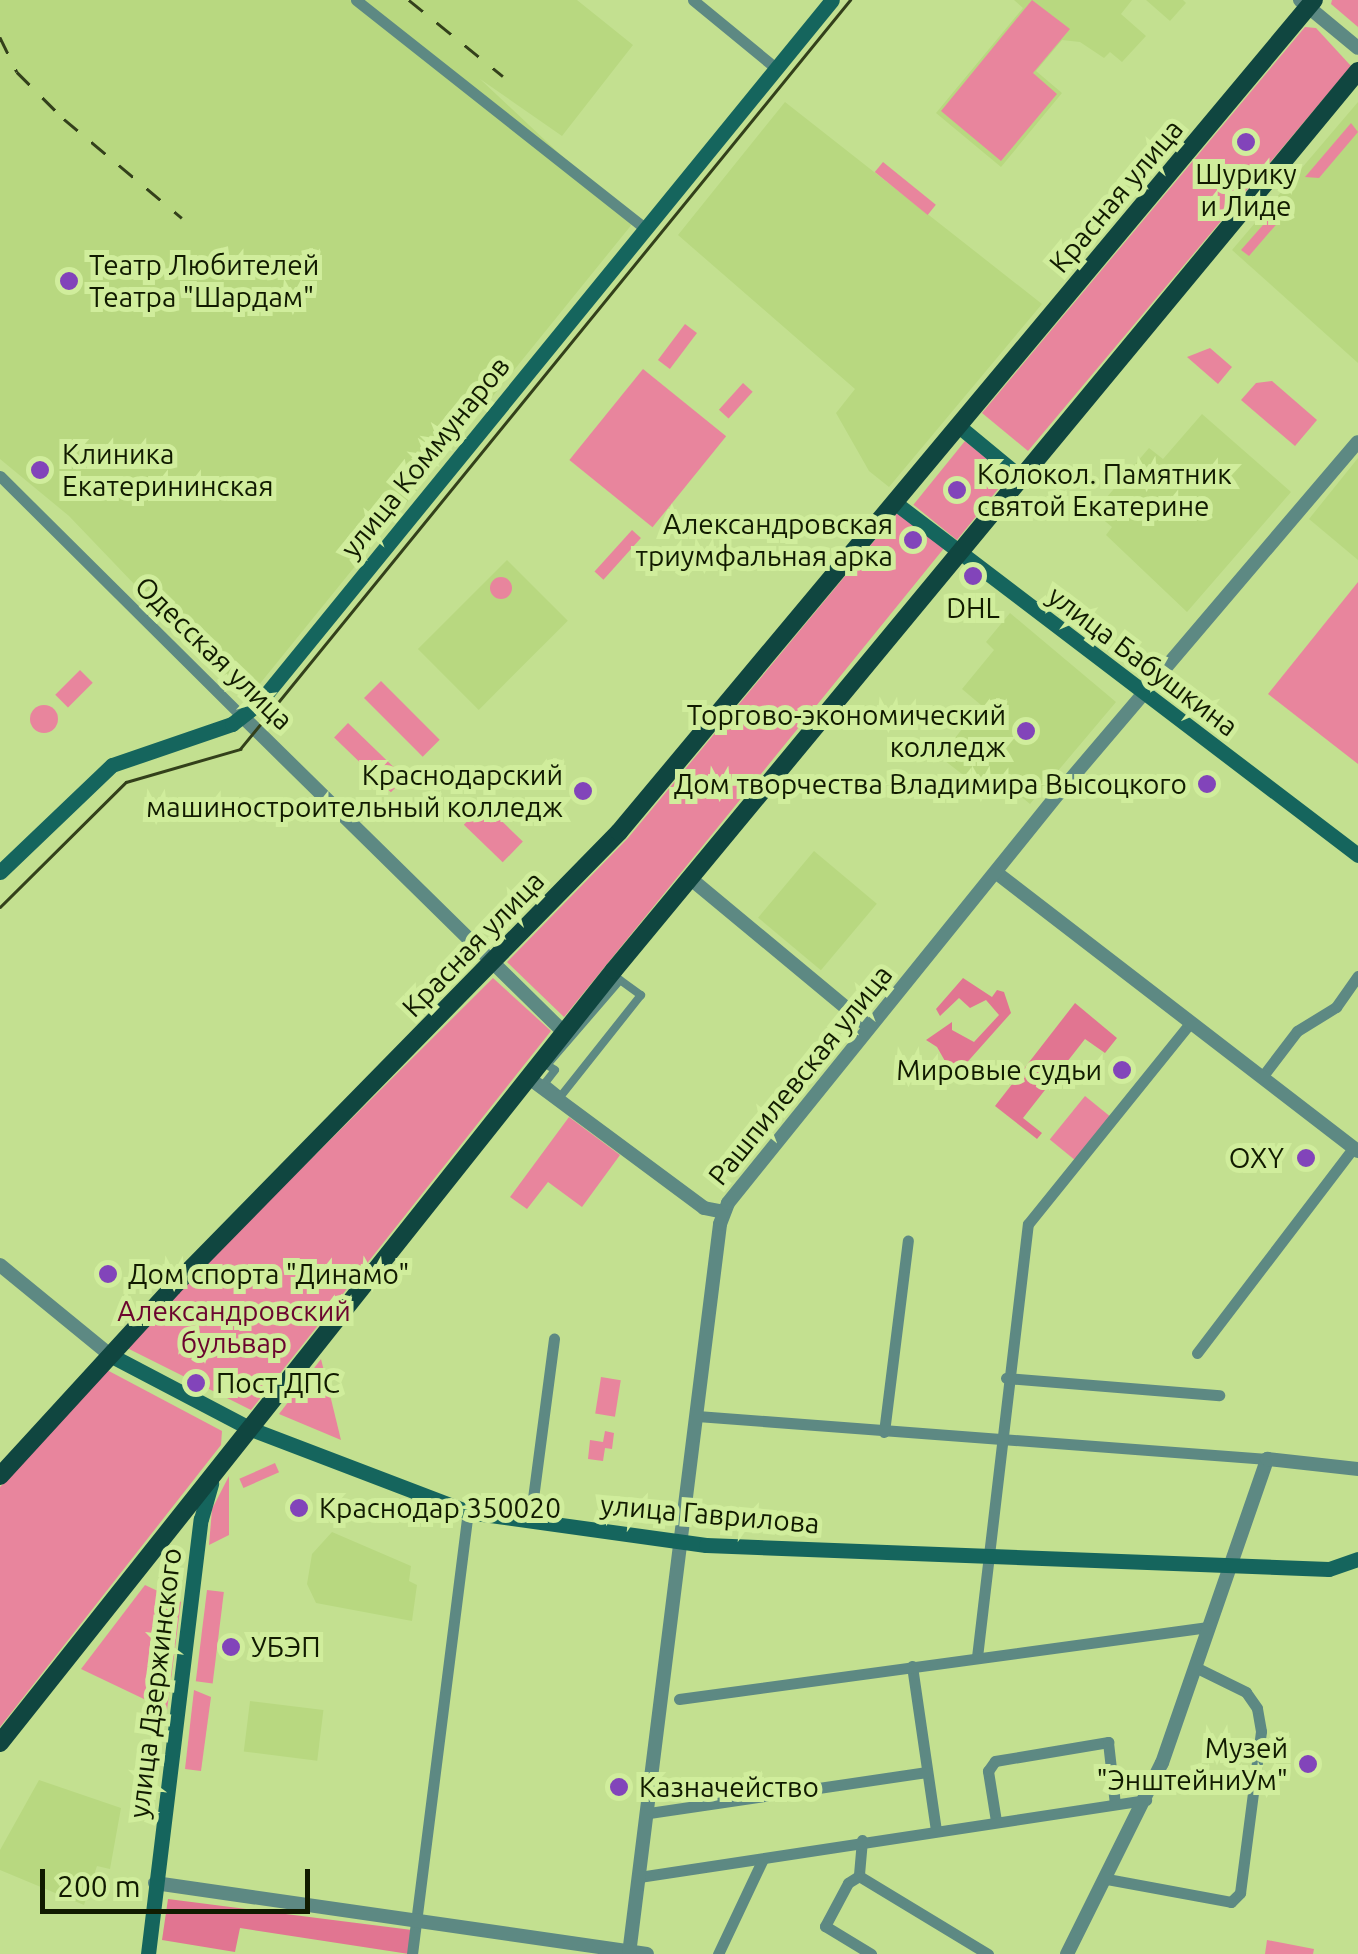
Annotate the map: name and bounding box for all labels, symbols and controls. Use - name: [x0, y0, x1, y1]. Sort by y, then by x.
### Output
- street label: Красная улица: [1042, 113, 1190, 279]
- marker: Шурику и Лиде: [1235, 131, 1257, 153]
- place label: Шурику и Лиде: [1195, 157, 1297, 223]
- place label: Театр Любителей Театра "Шардам": [89, 248, 319, 314]
- marker: Театр Любителей Театра "Шардам": [58, 270, 80, 292]
- street label: улица Коммунаров: [333, 350, 517, 564]
- place label: Клиника Екатерининская: [62, 437, 273, 503]
- marker: Клиника Екатерининская: [27, 457, 53, 483]
- place label: Колокол. Памятник святой Екатерине: [977, 457, 1232, 523]
- marker: Колокол. Памятник святой Екатерине: [946, 479, 968, 501]
- place label: Александровская триумфальная арка: [635, 507, 893, 573]
- marker: Александровская триумфальная арка: [902, 529, 924, 551]
- marker: DHL: [962, 565, 984, 587]
- street label: Одесская улица: [128, 569, 300, 737]
- street label: улица Бабушкина: [1041, 579, 1245, 743]
- place label: DHL: [946, 591, 1000, 625]
- place label: Торгово-экономический колледж: [687, 698, 1006, 764]
- marker: Торгово-экономический колледж: [1015, 720, 1037, 742]
- place label: Краснодарский машиностроительный колледж: [146, 758, 563, 824]
- place label: Дом творчества Владимира Высоцкого: [674, 767, 1187, 801]
- marker: Дом творчества Владимира Высоцкого: [1196, 773, 1218, 795]
- marker: Краснодарский машиностроительный колледж: [572, 780, 594, 802]
- street label: Красная улица: [395, 864, 551, 1024]
- street label: Рашпилевская улица: [701, 958, 899, 1192]
- place label: Мировые судьи: [896, 1053, 1102, 1087]
- marker: Мировые судьи: [1111, 1059, 1133, 1081]
- place label: OXY: [1229, 1141, 1284, 1175]
- marker: OXY: [1293, 1145, 1319, 1171]
- place label: Дом спорта "Динамо": [128, 1257, 409, 1291]
- marker: Дом спорта "Динамо": [97, 1263, 119, 1285]
- park label: Александровский бульвар: [117, 1294, 351, 1360]
- place label: Пост ДПС: [216, 1366, 340, 1400]
- marker: Пост ДПС: [185, 1372, 207, 1394]
- street label: улица Гаврилова: [599, 1488, 821, 1540]
- place label: Краснодар 350020: [319, 1491, 561, 1525]
- marker: Краснодар 350020: [288, 1497, 310, 1519]
- street label: улица Дзержинского: [122, 1546, 188, 1820]
- place label: УБЭП: [251, 1630, 320, 1664]
- marker: УБЭП: [220, 1636, 242, 1658]
- place label: Музей "ЭнштейниУм": [1096, 1731, 1288, 1797]
- marker: Музей "ЭнштейниУм": [1297, 1753, 1319, 1775]
- place label: Казначейство: [639, 1770, 819, 1804]
- marker: Казначейство: [608, 1776, 630, 1798]
- scale bar: [45, 1849, 315, 1911]
- text: 200 m: [57, 1869, 141, 1903]

